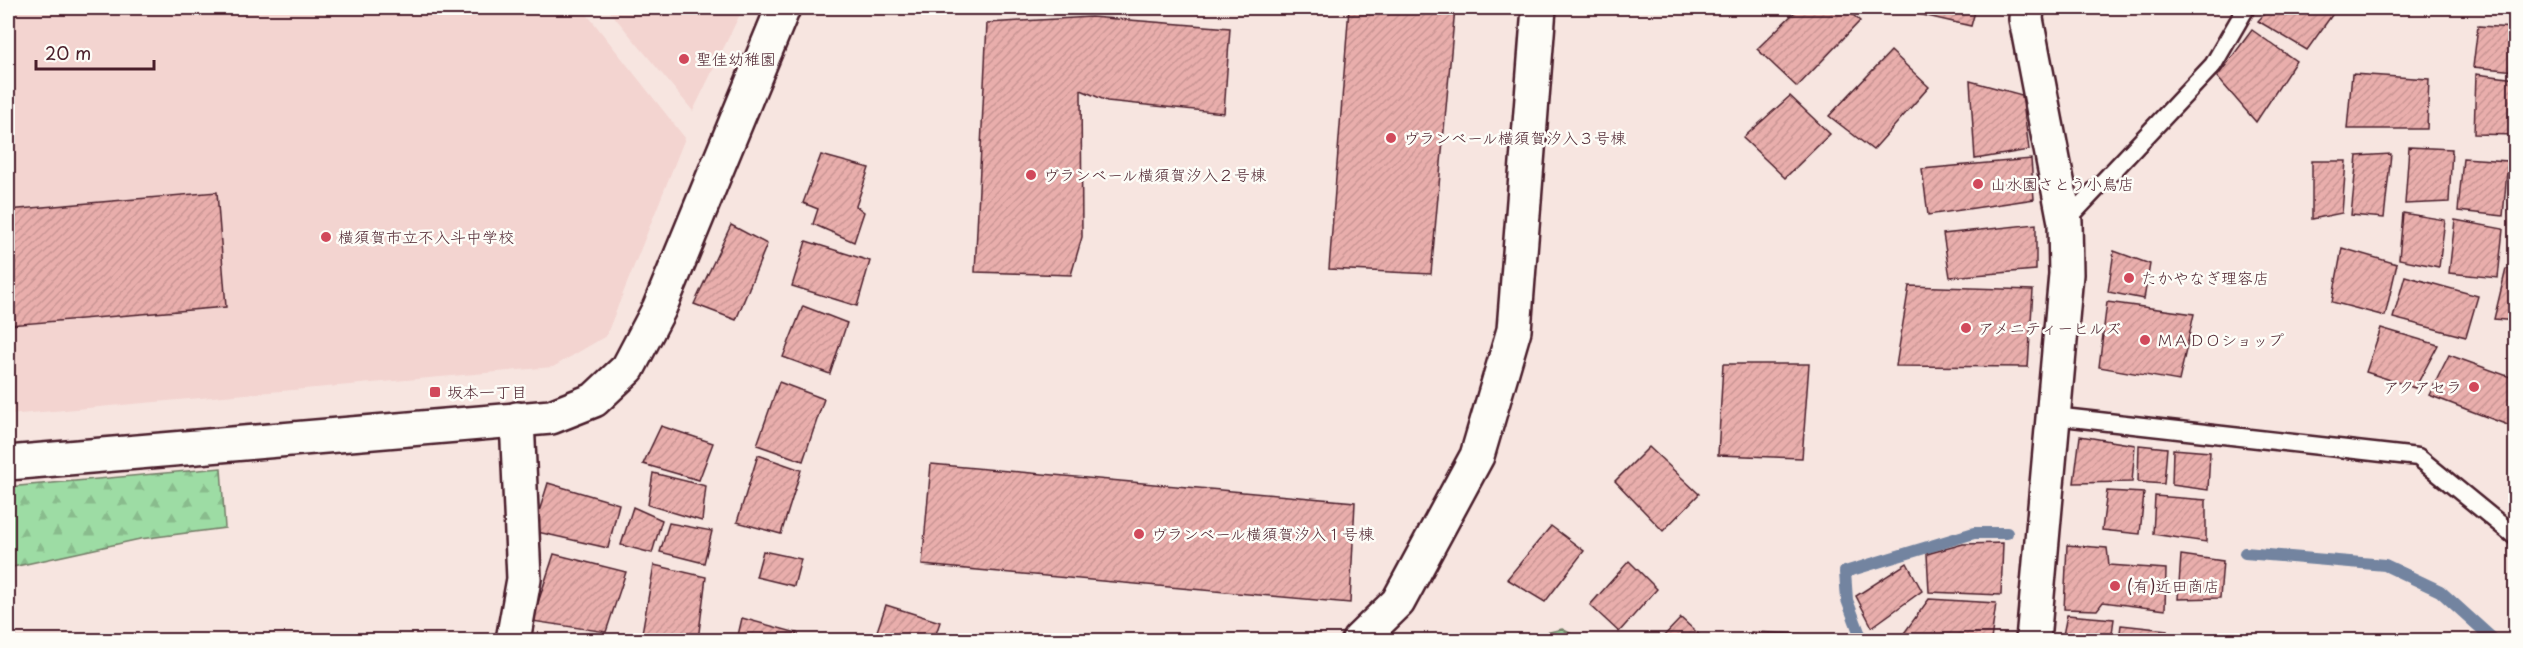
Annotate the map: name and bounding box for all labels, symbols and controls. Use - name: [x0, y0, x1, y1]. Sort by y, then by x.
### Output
- scale bar: [36, 33, 154, 71]
- text: 20 m: [45, 39, 91, 66]
- place label: 聖佳幼稚園: [696, 46, 776, 70]
- marker: 聖佳幼稚園: [677, 52, 691, 66]
- place label: ヴランベール横須賀汐入３号棟: [1403, 125, 1626, 149]
- marker: ヴランベール横須賀汐入３号棟: [1384, 131, 1398, 145]
- place label: ヴランベール横須賀汐入２号棟: [1043, 162, 1266, 186]
- marker: ヴランベール横須賀汐入２号棟: [1024, 168, 1038, 182]
- place label: 山水園さとう小鳥店: [1990, 171, 2134, 195]
- marker: 山水園さとう小鳥店: [1971, 177, 1985, 191]
- place label: 横須賀市立不入斗中学校: [338, 224, 514, 248]
- marker: 横須賀市立不入斗中学校: [319, 230, 333, 244]
- place label: たかやなぎ理容店: [2141, 265, 2269, 289]
- marker: たかやなぎ理容店: [2122, 271, 2136, 285]
- place label: アメニティーヒルズ: [1978, 315, 2121, 339]
- marker: アメニティーヒルズ: [1959, 321, 1973, 335]
- place label: ＭＡＤＯショップ: [2157, 327, 2284, 351]
- marker: ＭＡＤＯショップ: [2138, 333, 2152, 347]
- place label: アクアセラ: [2383, 374, 2462, 398]
- place label: 坂本一丁目: [447, 379, 527, 403]
- marker: アクアセラ: [2467, 380, 2481, 394]
- marker: 坂本一丁目: [428, 385, 442, 399]
- place label: ヴランベール横須賀汐入１号棟: [1151, 521, 1374, 545]
- marker: ヴランベール横須賀汐入１号棟: [1132, 527, 1146, 541]
- place label: (有)近田商店: [2127, 573, 2220, 597]
- marker: (有)近田商店: [2108, 579, 2122, 593]

